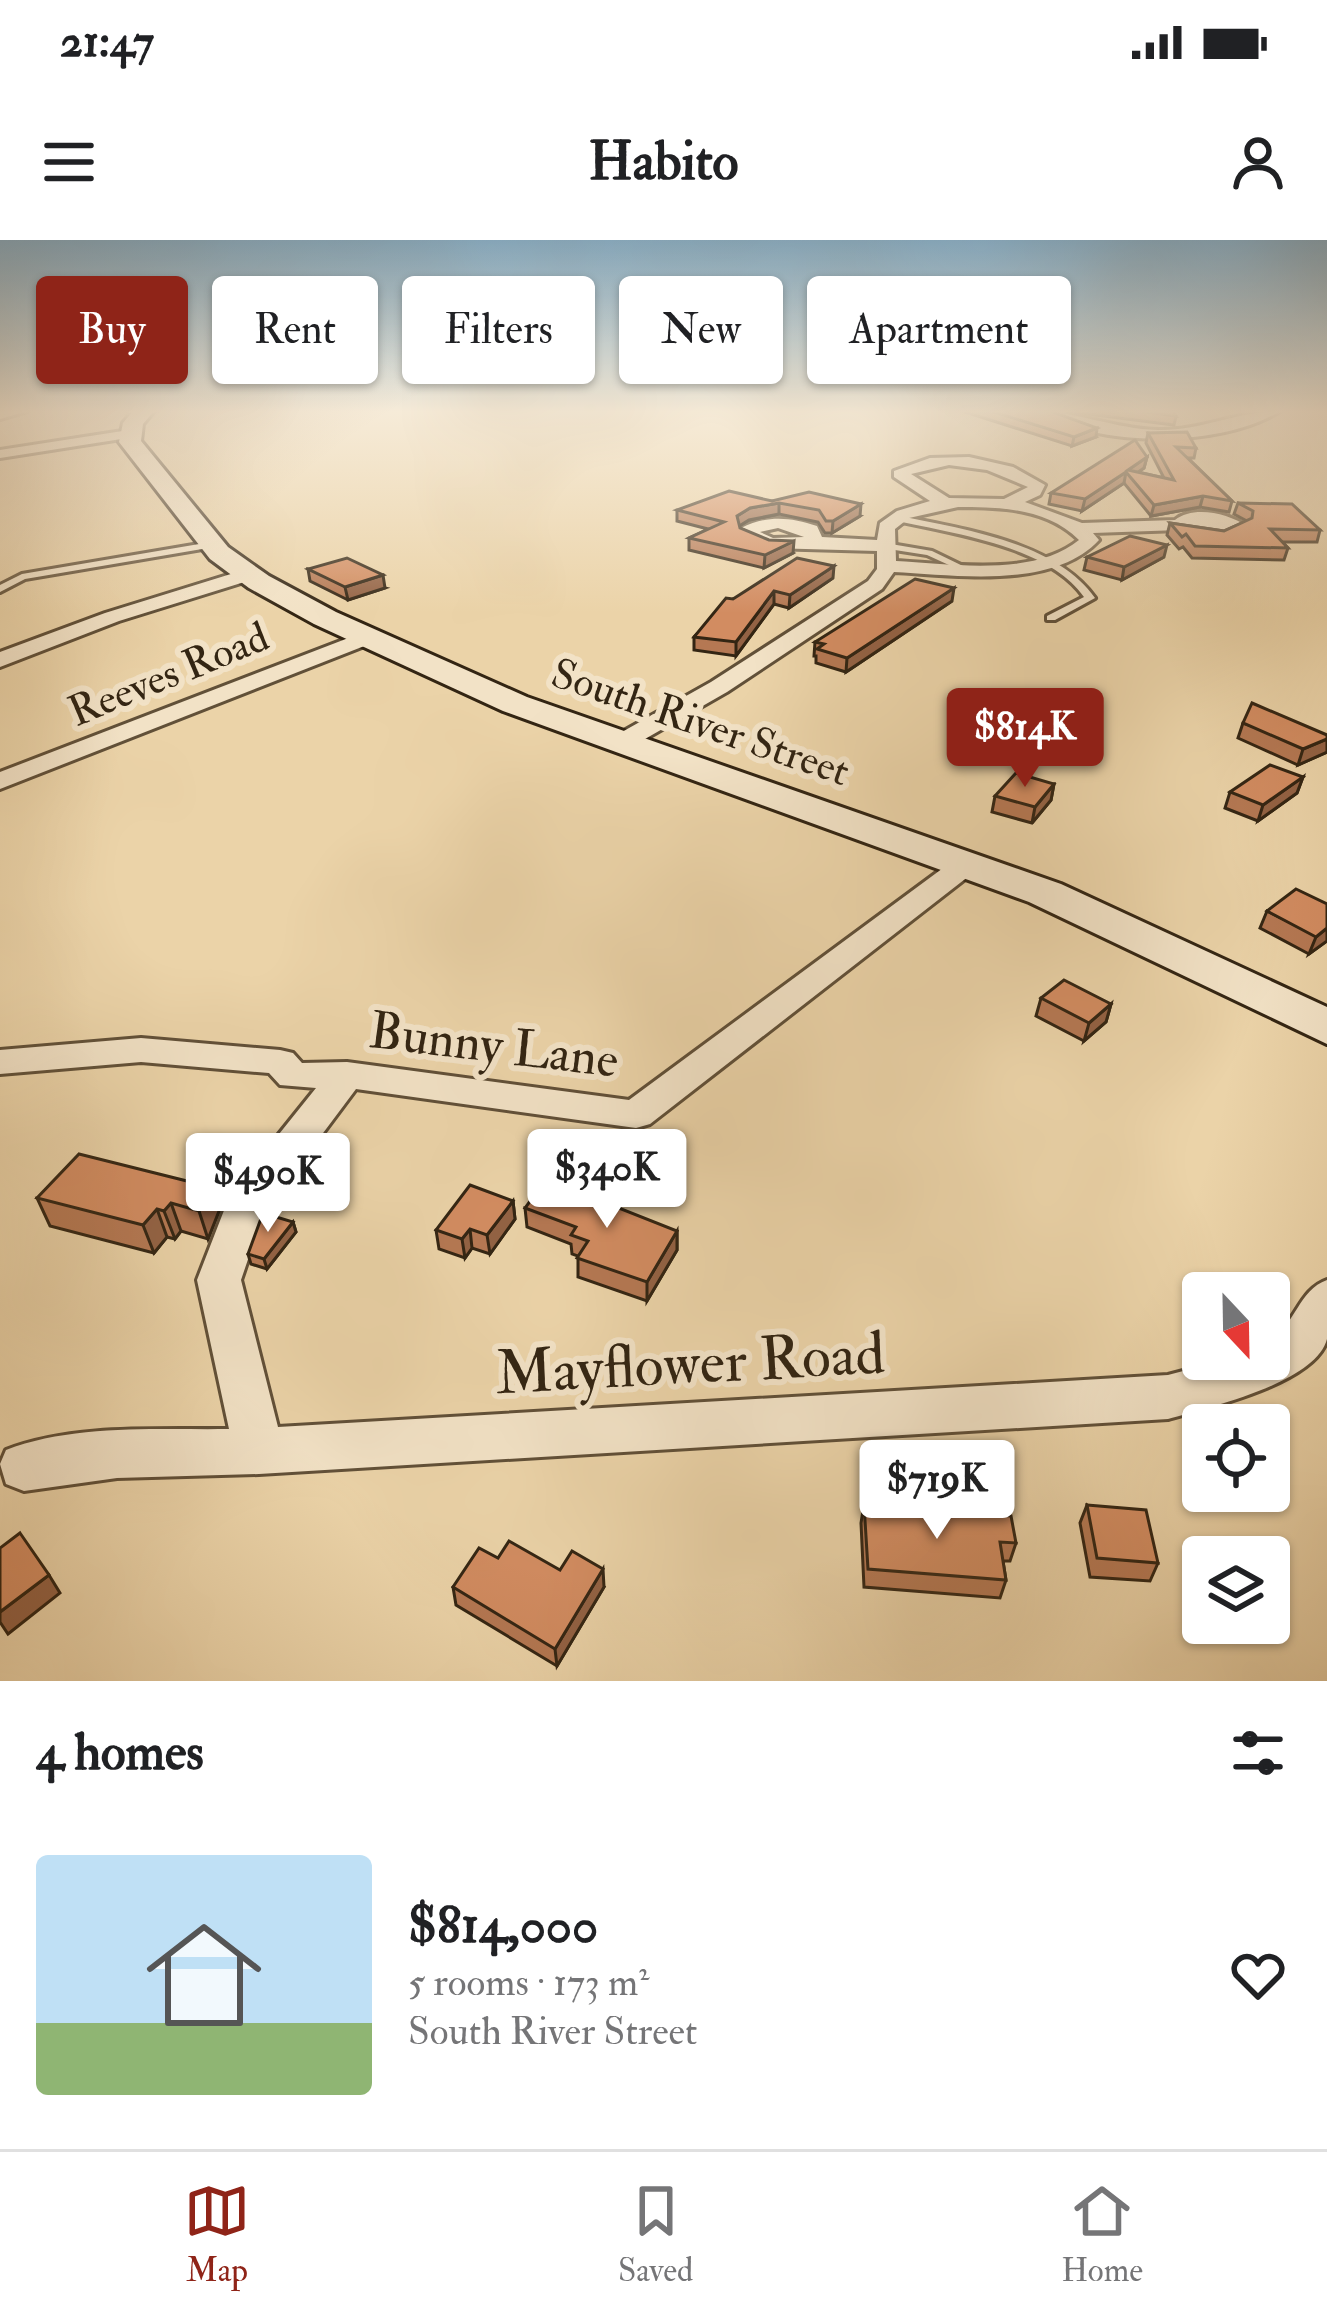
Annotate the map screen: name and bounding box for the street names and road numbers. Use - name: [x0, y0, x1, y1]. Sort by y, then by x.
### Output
- street label: Reeves Road: [61, 611, 277, 739]
- street label: South River Street: [545, 648, 856, 798]
- street label: Bunny Lane: [366, 999, 622, 1093]
- street label: Mayflower Road: [493, 1317, 887, 1412]

